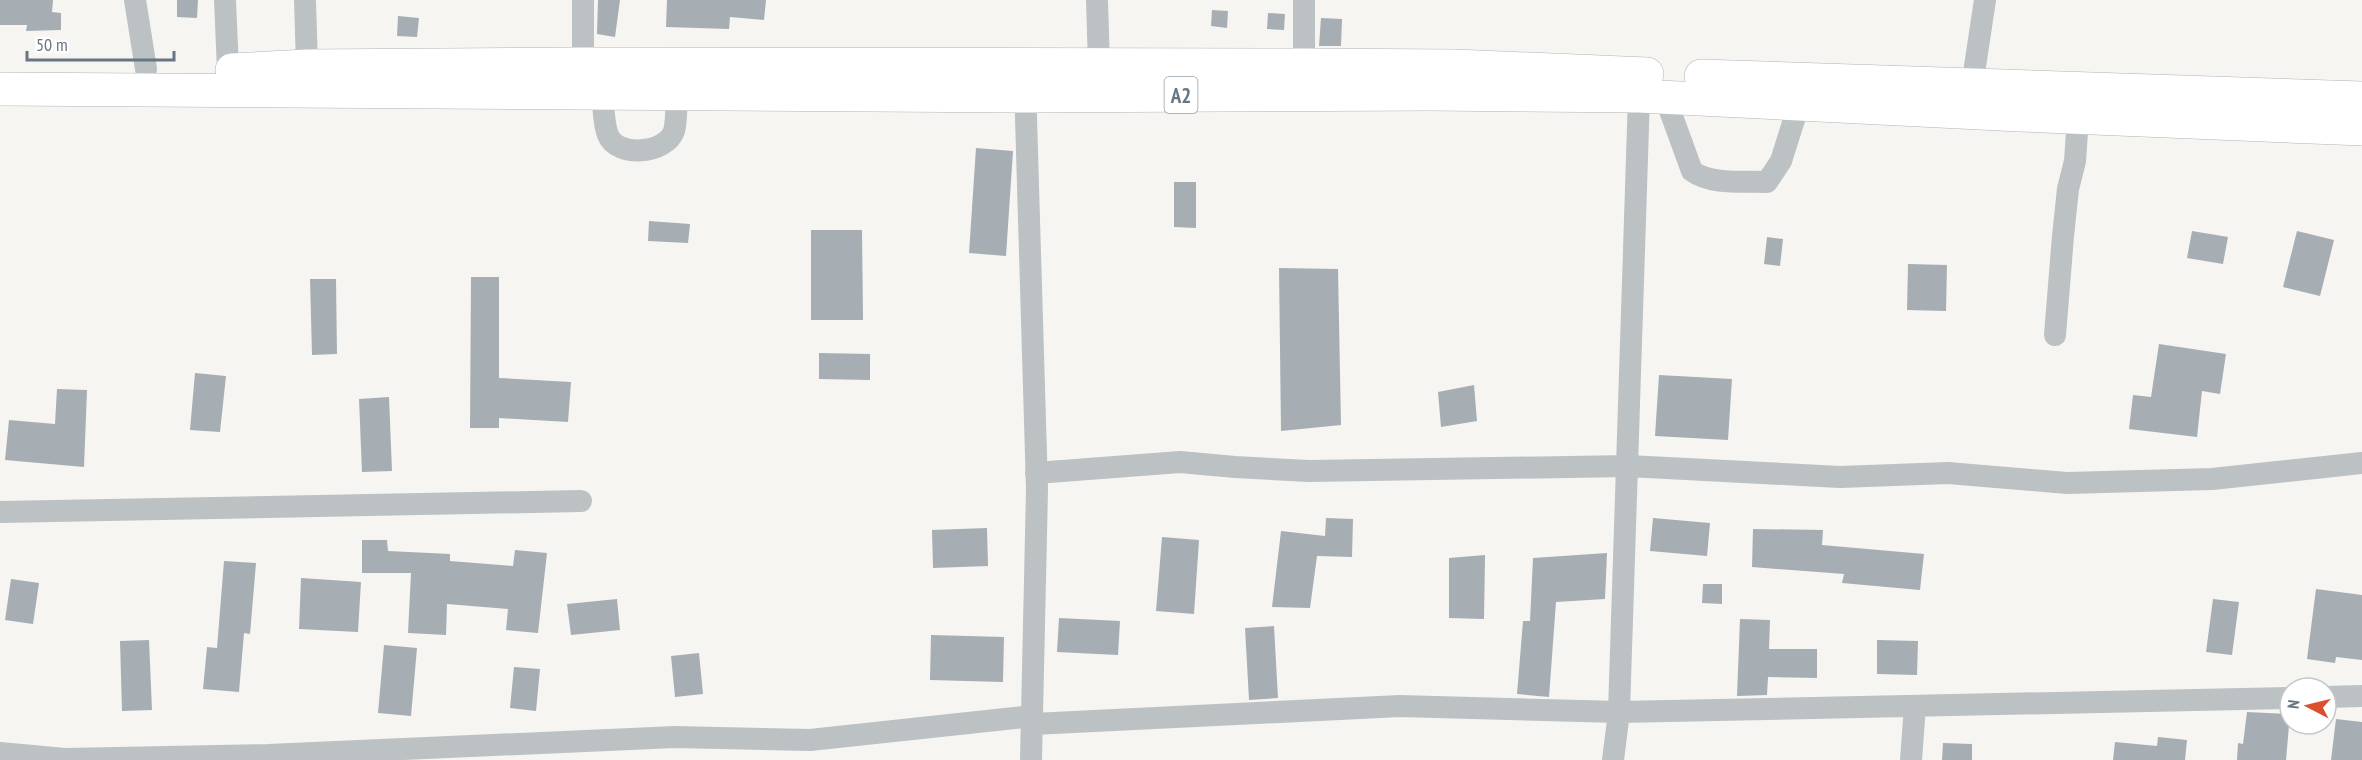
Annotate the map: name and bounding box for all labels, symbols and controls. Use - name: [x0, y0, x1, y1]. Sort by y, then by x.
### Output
- scale bar: [27, 24, 174, 62]
- text: 50 m: [36, 33, 68, 56]
- road number: A2: [1164, 77, 1198, 113]
- north arrow: [2278, 676, 2338, 736]
- text: N: [2283, 699, 2304, 710]

